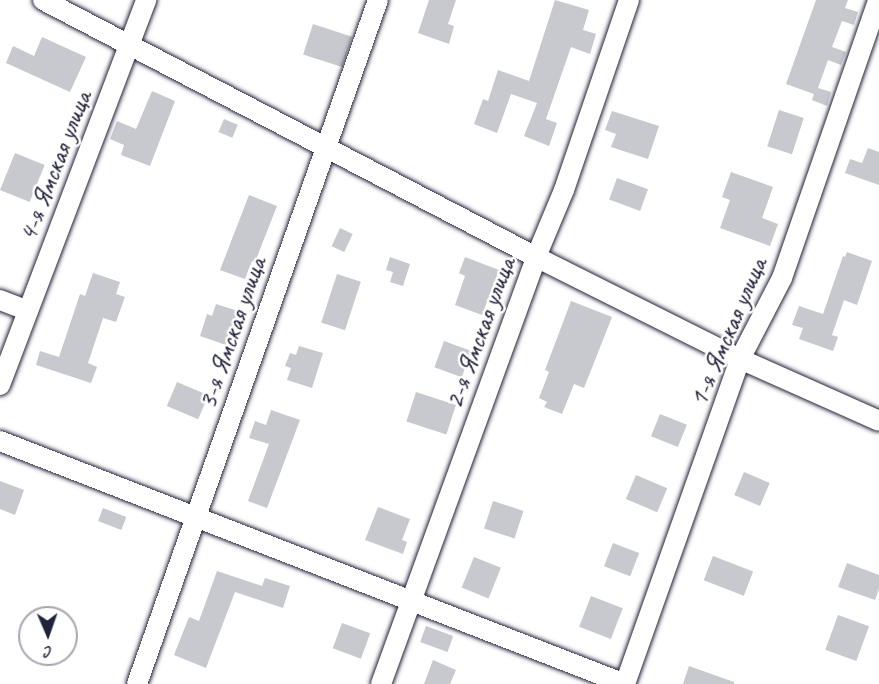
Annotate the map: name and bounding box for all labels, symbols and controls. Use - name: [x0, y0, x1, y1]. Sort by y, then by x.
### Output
- street label: 4-я Ямская улица: [12, 87, 98, 245]
- street label: 3-я Ямская улица: [192, 253, 272, 413]
- street label: 2-я Ямская улица: [438, 253, 522, 413]
- street label: 1-я Ямская улица: [683, 253, 773, 411]
- north arrow: [18, 606, 78, 666]
- text: С: [44, 642, 53, 662]

